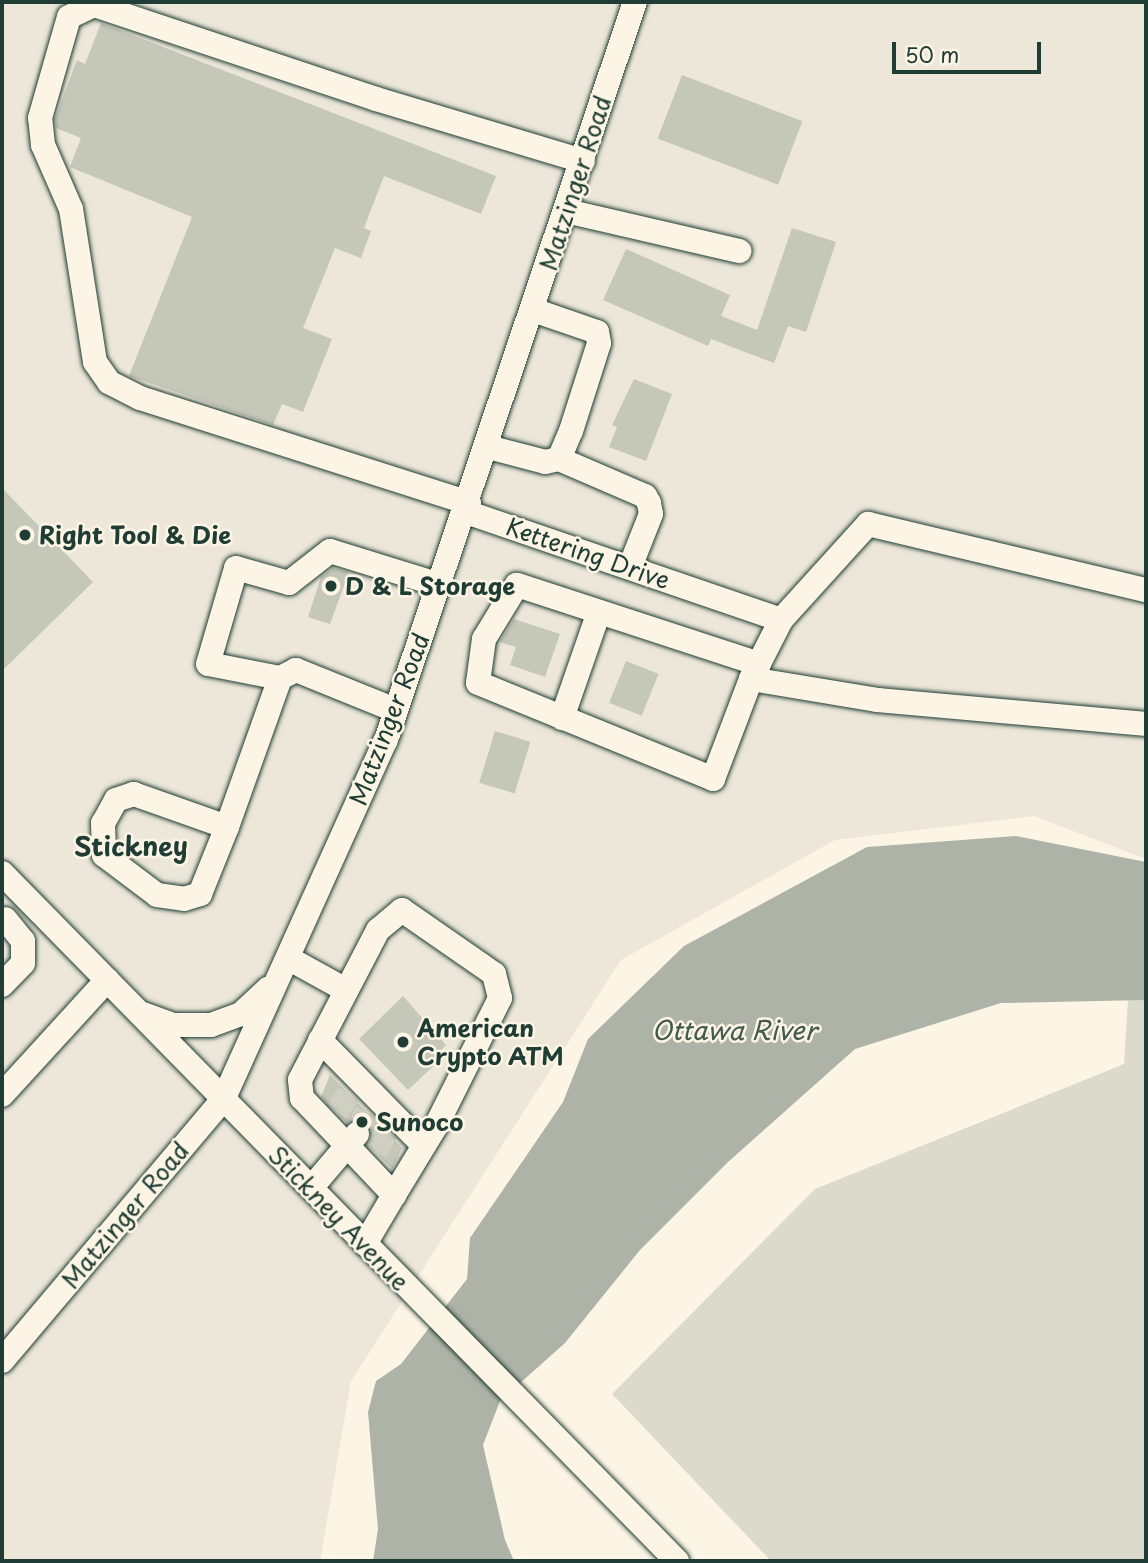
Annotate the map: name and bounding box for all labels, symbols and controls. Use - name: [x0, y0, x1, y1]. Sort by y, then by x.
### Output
- scale bar: [896, 28, 1045, 72]
- text: 50 m: [905, 38, 959, 70]
- street label: Matzinger Road: [533, 91, 617, 275]
- street label: Kettering Drive: [502, 511, 674, 595]
- place label: Right Tool & Die: [39, 521, 233, 549]
- marker: Right Tool & Die: [17, 527, 33, 543]
- place label: D & L Storage: [345, 572, 517, 600]
- marker: D & L Storage: [323, 578, 339, 594]
- street label: Matzinger Road: [343, 628, 435, 810]
- district label: Stickney: [74, 830, 188, 862]
- place label: American Crypto ATM: [417, 1014, 565, 1070]
- water label: Ottawa River: [652, 1014, 816, 1046]
- marker: American Crypto ATM: [395, 1034, 411, 1050]
- place label: Sunoco: [376, 1108, 463, 1136]
- marker: Sunoco: [354, 1114, 370, 1130]
- street label: Matzinger Road: [55, 1135, 195, 1295]
- street label: Stickney Avenue: [263, 1140, 415, 1296]

